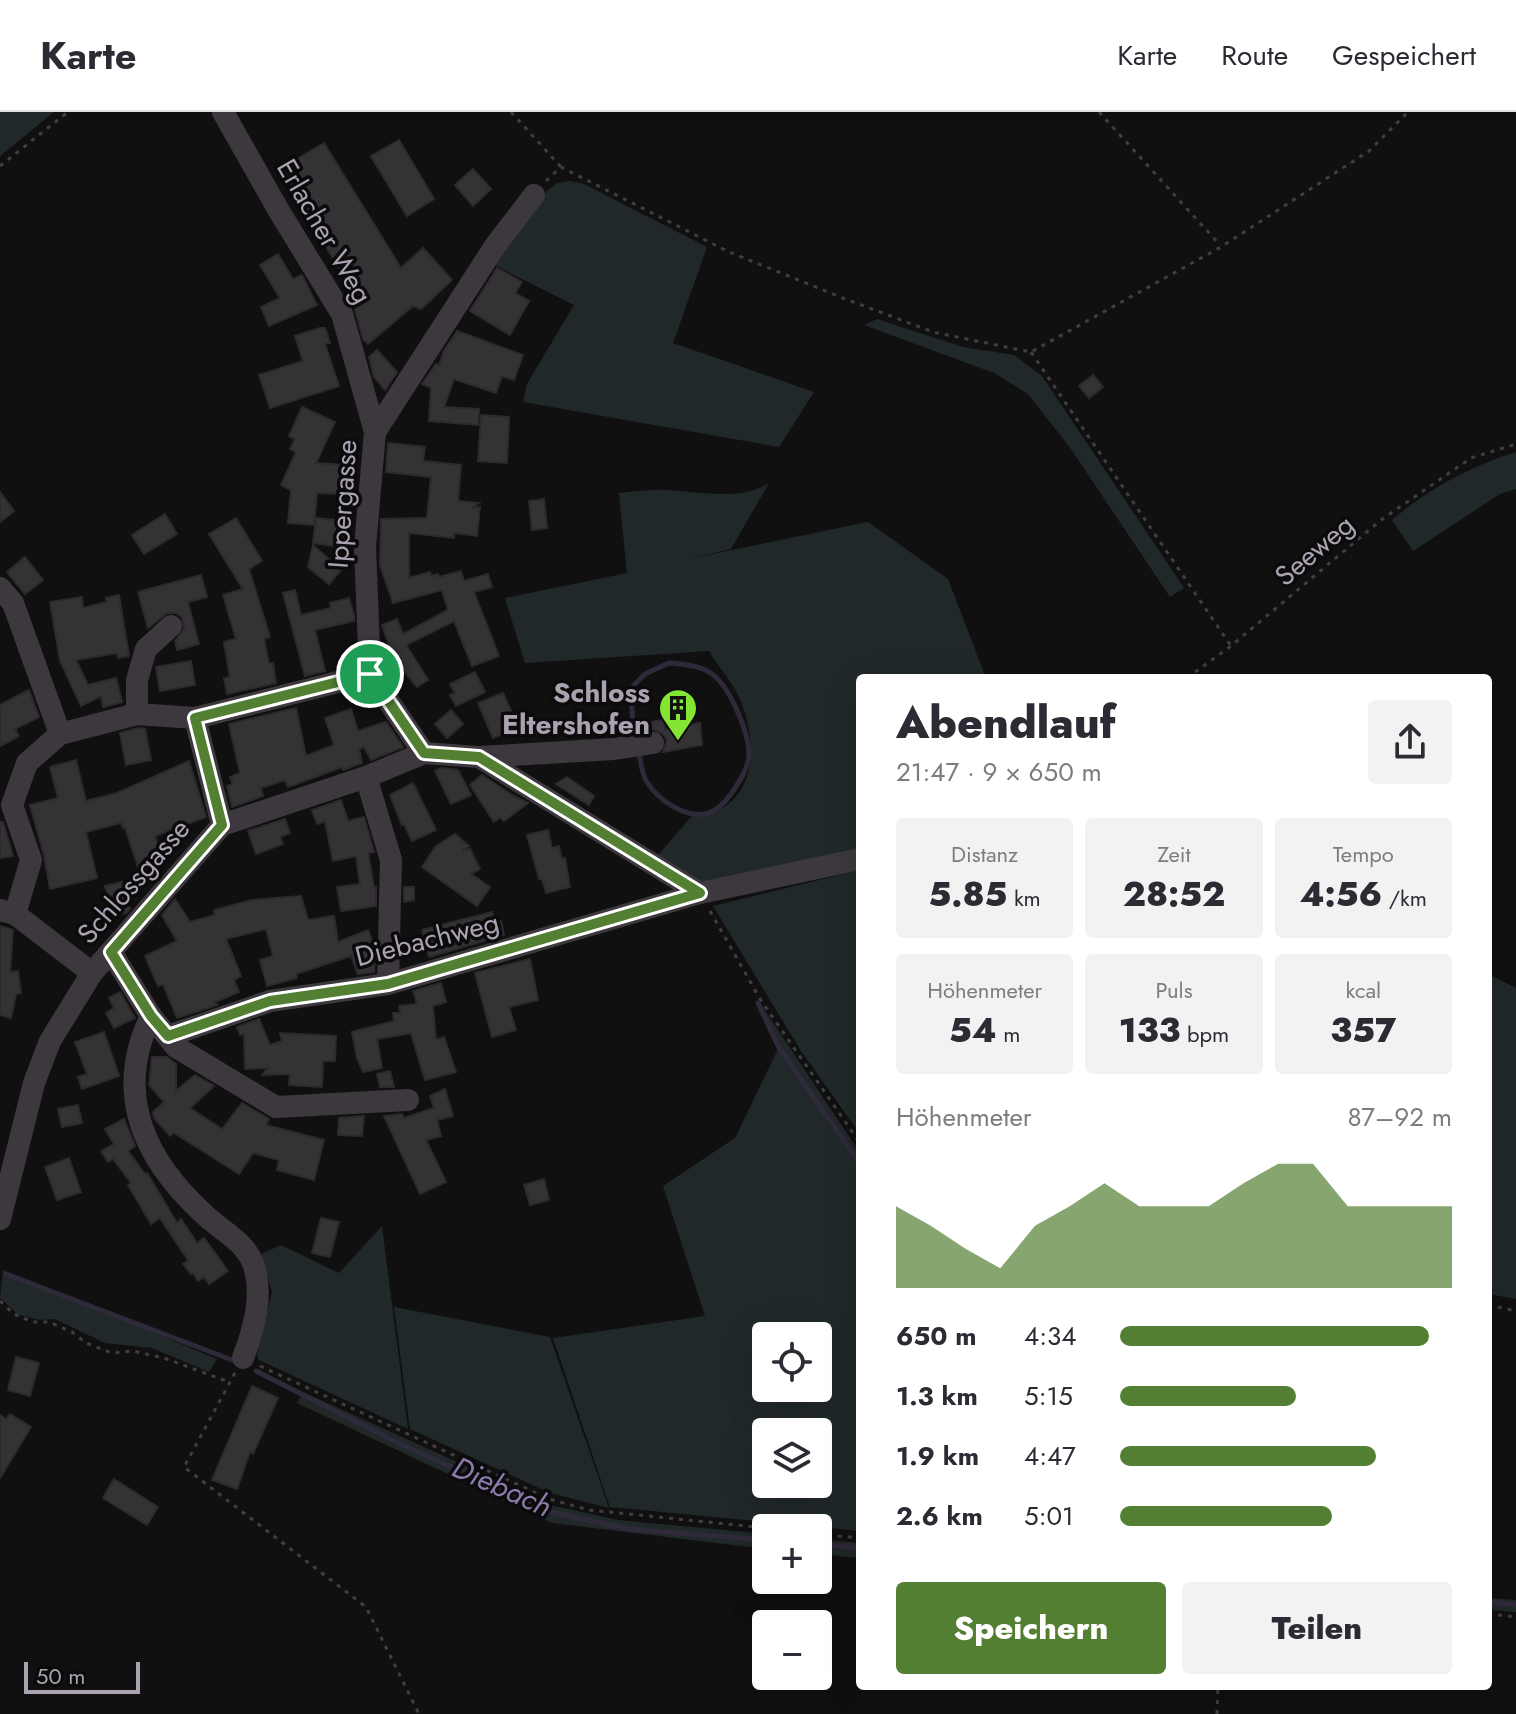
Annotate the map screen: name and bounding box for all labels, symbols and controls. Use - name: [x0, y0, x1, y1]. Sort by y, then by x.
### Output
- text: Karte: [40, 28, 137, 83]
- text: Karte: [1117, 35, 1177, 76]
- text: Route: [1221, 35, 1288, 76]
- text: Gespeichert: [1332, 35, 1476, 76]
- street label: Erlacher Weg: [266, 151, 383, 311]
- street label: Ippergasse: [318, 438, 367, 570]
- street label: Seeweg: [1266, 505, 1363, 596]
- pin: [336, 640, 404, 708]
- icon: arrive: [348, 652, 392, 696]
- place label: Schloss Eltershofen: [502, 672, 650, 745]
- building icon: Schloss Eltershofen: [657, 687, 699, 742]
- text: Abendlauf: [896, 691, 1116, 755]
- button: share: [1368, 700, 1452, 784]
- text: 21:47 · 9 × 650 m: [896, 753, 1102, 791]
- street label: Schlossgasse: [67, 810, 199, 953]
- text: Distanz: [951, 838, 1018, 870]
- text: Zeit: [1157, 838, 1191, 870]
- text: Tempo: [1333, 838, 1394, 870]
- text: 5.85: [929, 870, 1007, 919]
- text: 28:52: [1123, 870, 1225, 919]
- text: 4:56: [1300, 870, 1382, 919]
- text: km: [1007, 882, 1041, 914]
- text: /km: [1382, 882, 1427, 914]
- street label: Diebachweg: [351, 902, 503, 977]
- text: Höhenmeter: [927, 974, 1042, 1006]
- text: Puls: [1155, 974, 1193, 1006]
- text: kcal: [1346, 974, 1381, 1006]
- text: 54: [949, 1006, 997, 1055]
- text: 133: [1119, 1006, 1180, 1055]
- text: 357: [1330, 1006, 1396, 1055]
- text: m: [997, 1018, 1020, 1050]
- text: bpm: [1180, 1018, 1229, 1050]
- text: Höhenmeter: [896, 1098, 1032, 1136]
- text: 87–92 m: [1347, 1098, 1452, 1136]
- text: 650 m: [896, 1317, 977, 1355]
- text: 4:34: [1024, 1317, 1076, 1355]
- map controls: [752, 1322, 832, 1690]
- button: locate: [752, 1322, 832, 1402]
- text: 1.3 km: [896, 1377, 978, 1415]
- text: 5:15: [1024, 1377, 1073, 1415]
- button: layers: [752, 1418, 832, 1498]
- text: 1.9 km: [896, 1437, 979, 1475]
- text: 4:47: [1024, 1437, 1076, 1475]
- water label: Diebach: [446, 1446, 559, 1527]
- text: 2.6 km: [896, 1497, 983, 1535]
- text: 5:01: [1024, 1497, 1074, 1535]
- button: +: [752, 1514, 832, 1594]
- button: Speichern: [896, 1582, 1166, 1674]
- button: Teilen: [1182, 1582, 1452, 1674]
- button: −: [752, 1610, 832, 1690]
- scale bar: [24, 1658, 140, 1694]
- text: 50 m: [36, 1660, 85, 1692]

